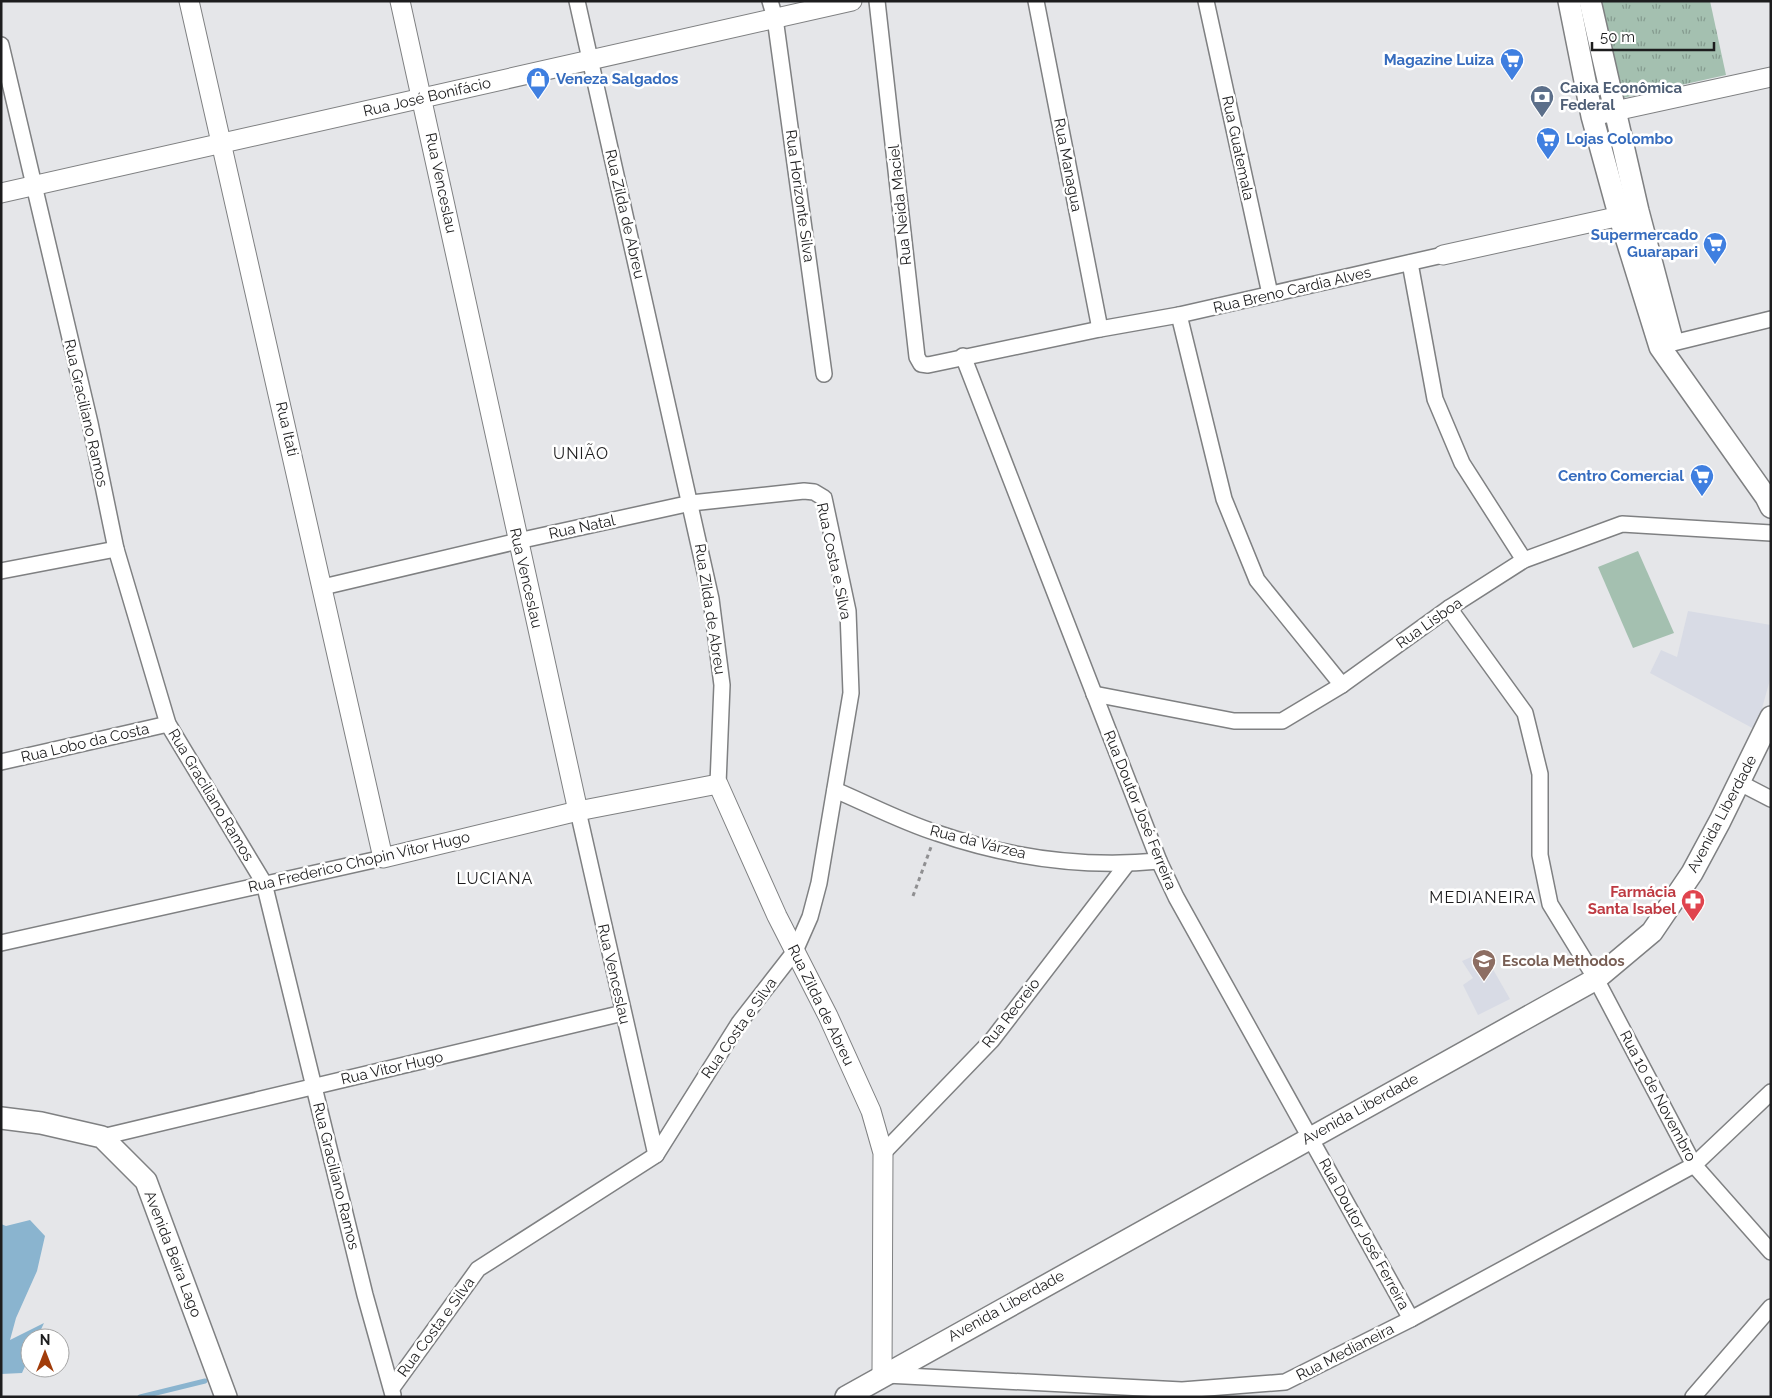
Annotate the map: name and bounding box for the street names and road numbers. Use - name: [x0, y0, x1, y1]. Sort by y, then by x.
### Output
- street label: Rua José Bonifácio: [361, 74, 493, 120]
- street label: Rua Guatemala: [1218, 94, 1258, 202]
- street label: Rua Managua: [1050, 117, 1086, 213]
- street label: Rua Horizonte Silva: [782, 129, 818, 263]
- street label: Rua Venceslau: [422, 131, 460, 235]
- street label: Rua Neida Maciel: [885, 143, 915, 266]
- street label: Rua Zilda de Abreu: [601, 147, 649, 281]
- street label: Rua Breno Cardia Alves: [1211, 263, 1373, 317]
- street label: Rua Graciliano Ramos: [60, 337, 112, 489]
- street label: Rua Itati: [272, 400, 302, 458]
- street label: Rua Costa e Silva: [813, 501, 855, 621]
- street label: Rua Natal: [547, 511, 618, 543]
- street label: Rua Venceslau: [506, 526, 546, 630]
- street label: Rua Zilda de Abreu: [691, 542, 729, 676]
- street label: Rua Lisboa: [1393, 594, 1465, 652]
- street label: Rua Lobo da Costa: [19, 719, 151, 767]
- street label: Rua Graciliano Ramos: [164, 726, 258, 864]
- street label: Rua Doutor José Ferreira: [1100, 728, 1180, 892]
- street label: Avenida Liberdade: [1683, 752, 1761, 876]
- street label: Rua da Várzea: [928, 821, 1028, 863]
- street label: Rua Frederico Chopin Vitor Hugo: [246, 828, 472, 896]
- street label: Rua Venceslau: [594, 922, 634, 1026]
- street label: Rua Zilda de Abreu: [784, 942, 858, 1068]
- street label: Rua Costa e Silva: [698, 974, 780, 1082]
- street label: Rua Recreio: [978, 975, 1044, 1051]
- street label: Rua 10 de Novembro: [1616, 1027, 1700, 1165]
- street label: Rua Vitor Hugo: [339, 1047, 445, 1088]
- street label: Avenida Liberdade: [1299, 1069, 1422, 1148]
- street label: Rua Graciliano Ramos: [309, 1101, 363, 1251]
- street label: Rua Doutor José Ferreira: [1315, 1155, 1413, 1313]
- street label: Avenida Beira Lago: [141, 1188, 205, 1320]
- street label: Avenida Liberdade: [945, 1266, 1068, 1345]
- street label: Rua Costa e Silva: [394, 1274, 478, 1380]
- street label: Rua Medianeira: [1293, 1320, 1397, 1384]

